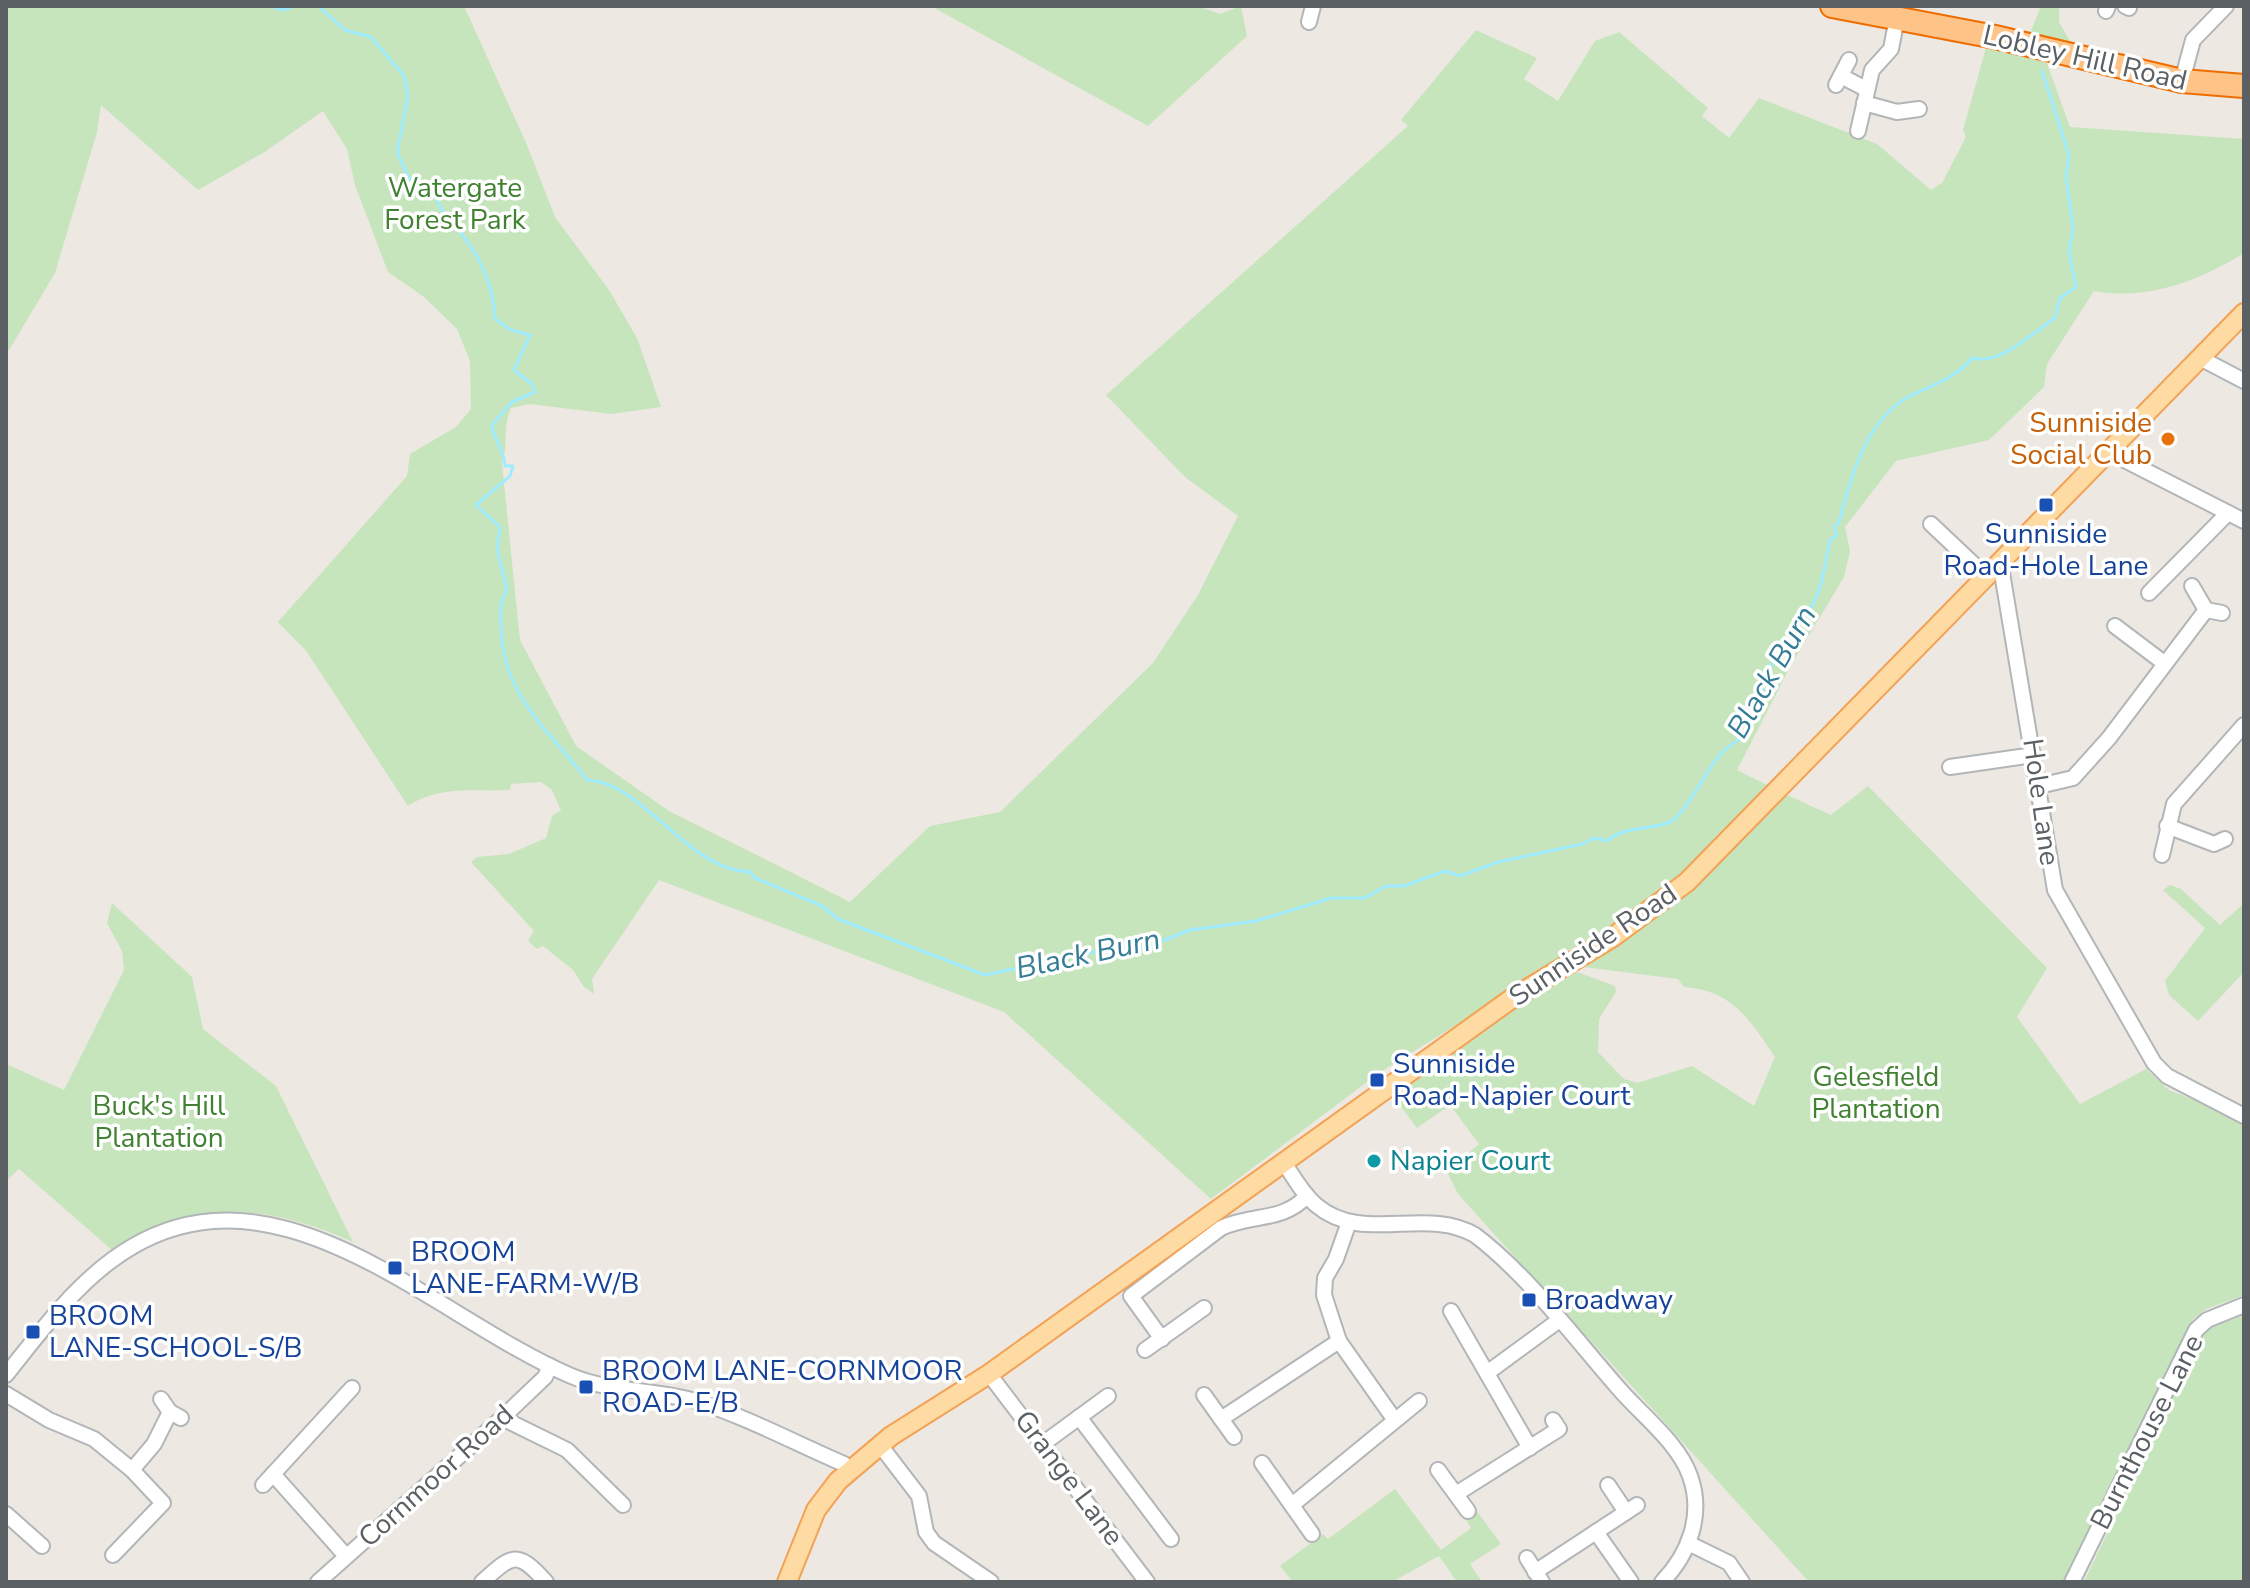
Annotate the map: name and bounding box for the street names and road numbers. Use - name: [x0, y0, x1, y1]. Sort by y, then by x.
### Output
- street label: Lobley Hill Road: [1979, 16, 2191, 100]
- street label: Hole Lane: [2013, 736, 2069, 868]
- street label: Sunniside Road: [1502, 875, 1684, 1015]
- street label: Burnthouse Lane: [2082, 1328, 2212, 1536]
- street label: Cornmoor Road: [350, 1396, 522, 1556]
- street label: Grange Lane: [1006, 1403, 1132, 1553]

